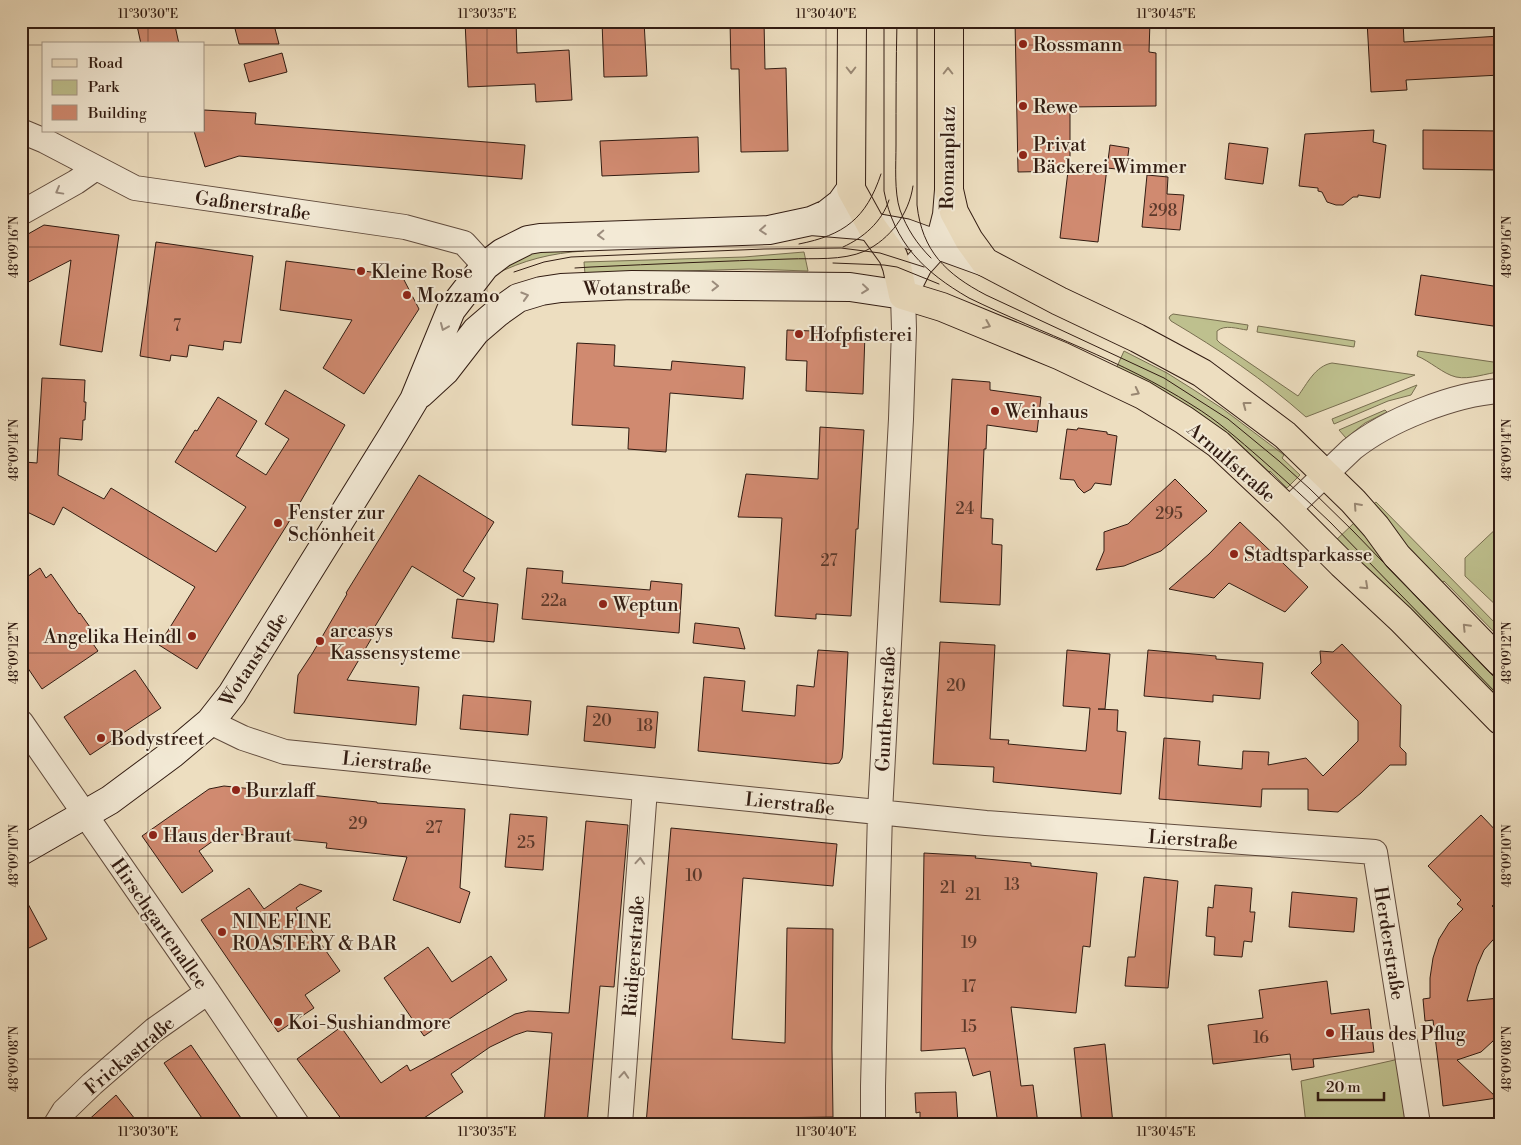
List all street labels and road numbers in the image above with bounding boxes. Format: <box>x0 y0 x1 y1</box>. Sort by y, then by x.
street label: Romanplatz <box>935 106 961 210</box>
street label: Gaßnerstraße <box>193 186 312 226</box>
street label: Wotanstraße <box>582 275 691 301</box>
street label: Arnulfstraße <box>1181 417 1281 508</box>
street label: Wotanstraße <box>214 608 293 712</box>
street label: Guntherstraße <box>871 646 901 772</box>
street label: Lierstraße <box>341 746 433 780</box>
street label: Lierstraße <box>744 787 836 821</box>
street label: Lierstraße <box>1147 825 1239 855</box>
street label: Hirschgartenallee <box>105 853 213 994</box>
street label: Herderstraße <box>1368 885 1410 1002</box>
street label: Rüdigerstraße <box>618 895 650 1018</box>
street label: Frickastraße <box>80 1011 180 1100</box>

